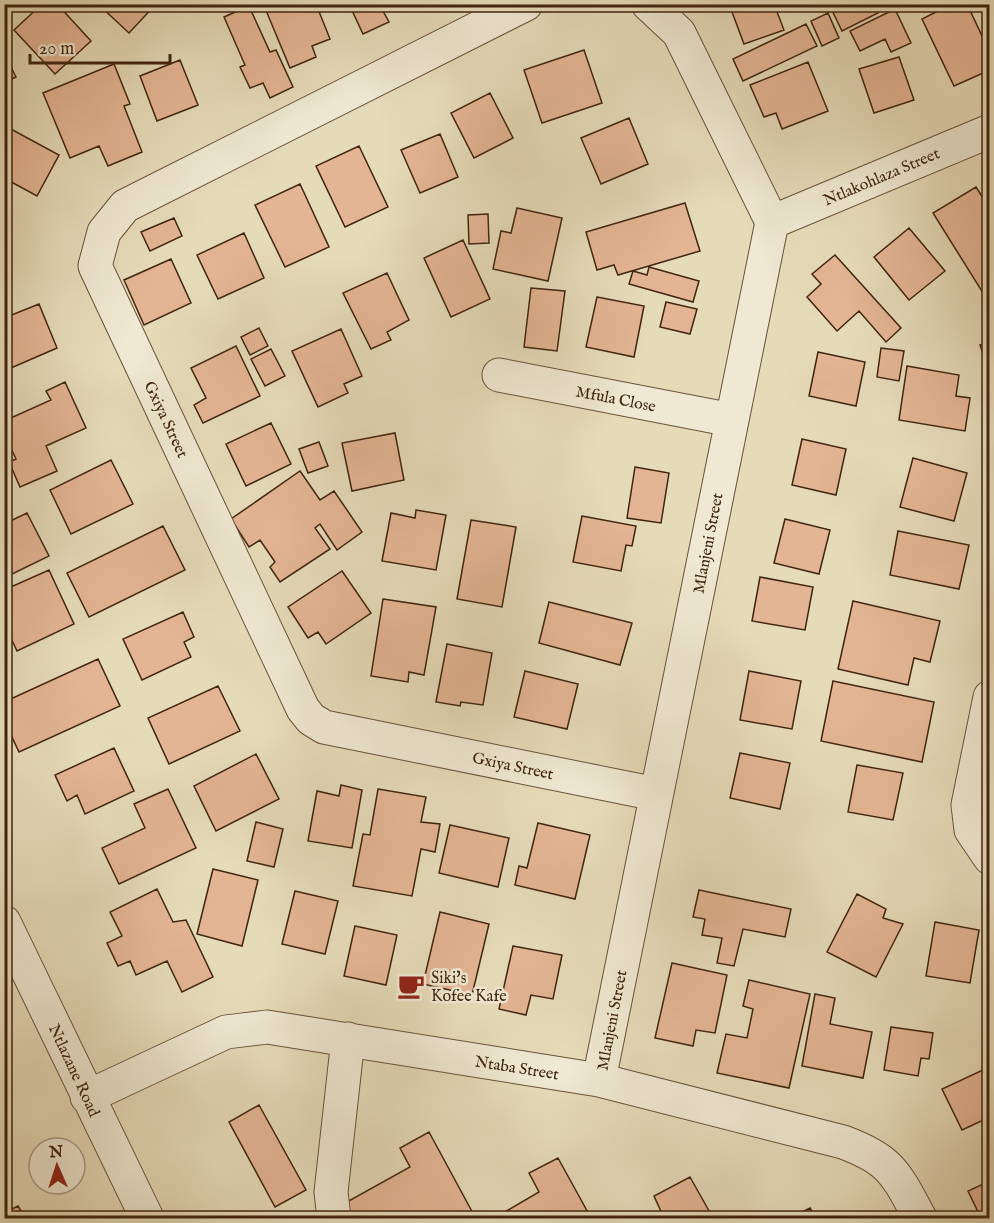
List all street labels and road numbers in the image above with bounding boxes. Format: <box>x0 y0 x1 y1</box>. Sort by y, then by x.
street label: Ntlakohlaza Street <box>821 144 943 211</box>
street label: Gxiya Street <box>139 378 192 462</box>
street label: Mfula Close <box>574 382 657 418</box>
street label: Mlanjeni Street <box>689 491 729 595</box>
street label: Gxiya Street <box>470 749 556 785</box>
street label: Mlanjeni Street <box>593 968 633 1072</box>
street label: Ntlazane Road <box>43 1021 104 1121</box>
street label: Ntaba Street <box>473 1052 561 1086</box>

